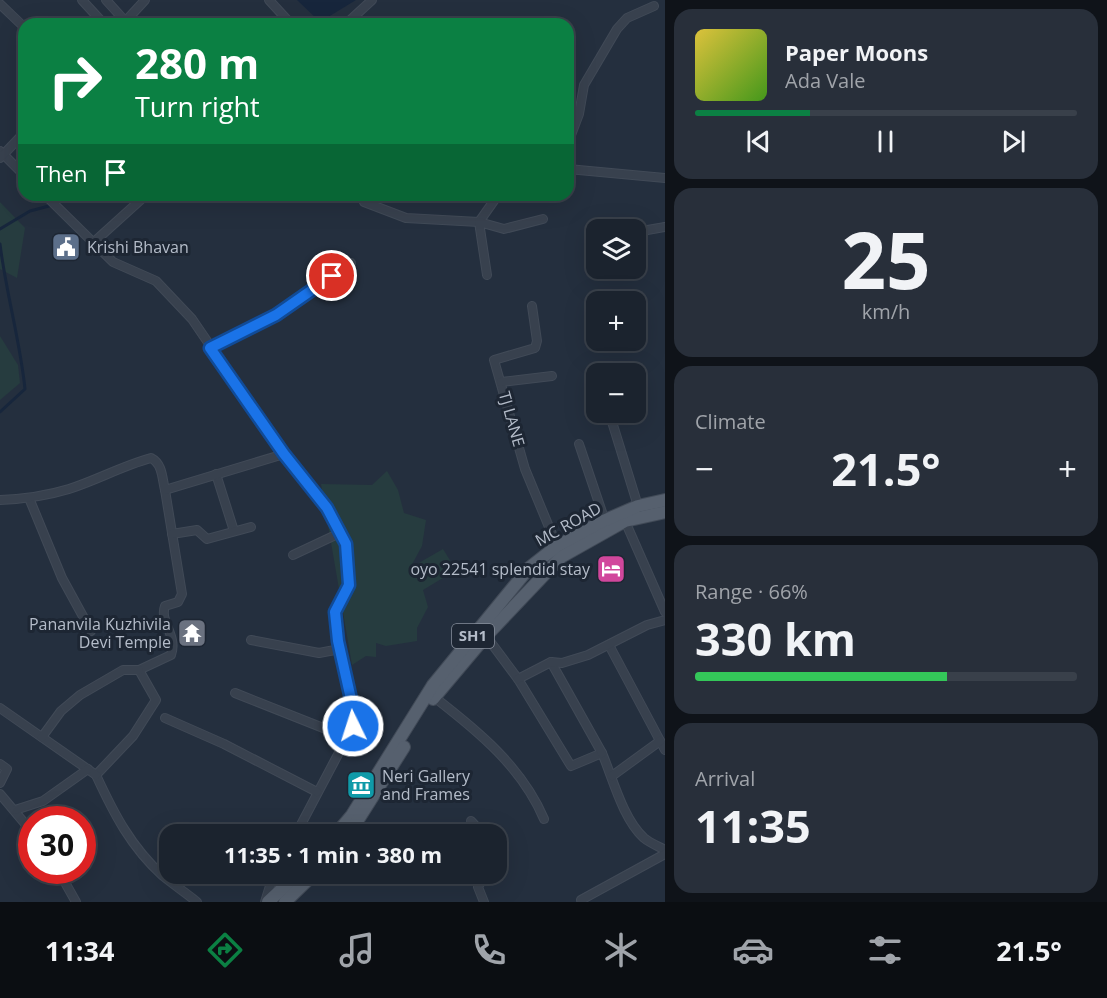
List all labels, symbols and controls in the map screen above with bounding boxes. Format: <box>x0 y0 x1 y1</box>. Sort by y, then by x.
text: 280 m <box>135 34 259 91</box>
text: Paper Moons <box>785 37 928 67</box>
icon: right <box>36 42 114 120</box>
text: Ada Vale <box>785 67 866 94</box>
text: Turn right <box>135 88 260 125</box>
icon: previous <box>742 125 775 158</box>
icon: pause <box>869 125 902 158</box>
icon: next <box>997 125 1030 158</box>
icon: arrive <box>99 156 132 189</box>
text: Then <box>36 158 87 188</box>
text: 25 <box>841 206 931 312</box>
map controls <box>586 219 646 423</box>
button: layers <box>586 219 646 279</box>
public building icon: Krishi Bhavan <box>50 231 82 263</box>
place label: Krishi Bhavan <box>87 236 189 258</box>
pin <box>306 250 357 301</box>
icon: arrive <box>315 259 348 292</box>
button: + <box>586 291 646 351</box>
text: km/h <box>862 298 910 325</box>
button: − <box>586 363 646 423</box>
street label: TJ LANE <box>494 389 530 449</box>
text: Climate <box>695 408 766 435</box>
text: 21.5° <box>831 438 941 499</box>
text: − <box>695 446 714 491</box>
text: + <box>1058 446 1077 491</box>
street label: MC ROAD <box>531 497 605 551</box>
hotel icon: oyo 22541 splendid stay <box>595 553 627 585</box>
place label: oyo 22541 splendid stay <box>410 558 591 580</box>
text: Range · 66% <box>695 578 808 605</box>
text: 330 km <box>695 608 856 669</box>
place label: Pananvila Kuzhivila Devi Temple <box>29 613 171 653</box>
temple icon: Pananvila Kuzhivila Devi Temple <box>176 617 208 649</box>
road number: SH1 <box>452 624 494 648</box>
position arrow <box>321 694 385 758</box>
place label: Neri Gallery and Frames <box>382 765 471 805</box>
text: Arrival <box>695 765 755 792</box>
museum icon: Neri Gallery and Frames <box>345 769 377 801</box>
text: 11:35 <box>695 795 811 856</box>
speed limit sign: 30 <box>18 806 96 884</box>
text: 11:35 · 1 min · 380 m <box>224 839 442 869</box>
icon: directions <box>204 929 246 971</box>
icon: music <box>336 929 378 971</box>
icon: phone <box>468 929 510 971</box>
icon: climate <box>600 929 642 971</box>
icon: car <box>732 929 774 971</box>
icon: filters <box>864 929 906 971</box>
text: 11:34 <box>45 932 114 969</box>
text: 21.5° <box>996 932 1062 969</box>

